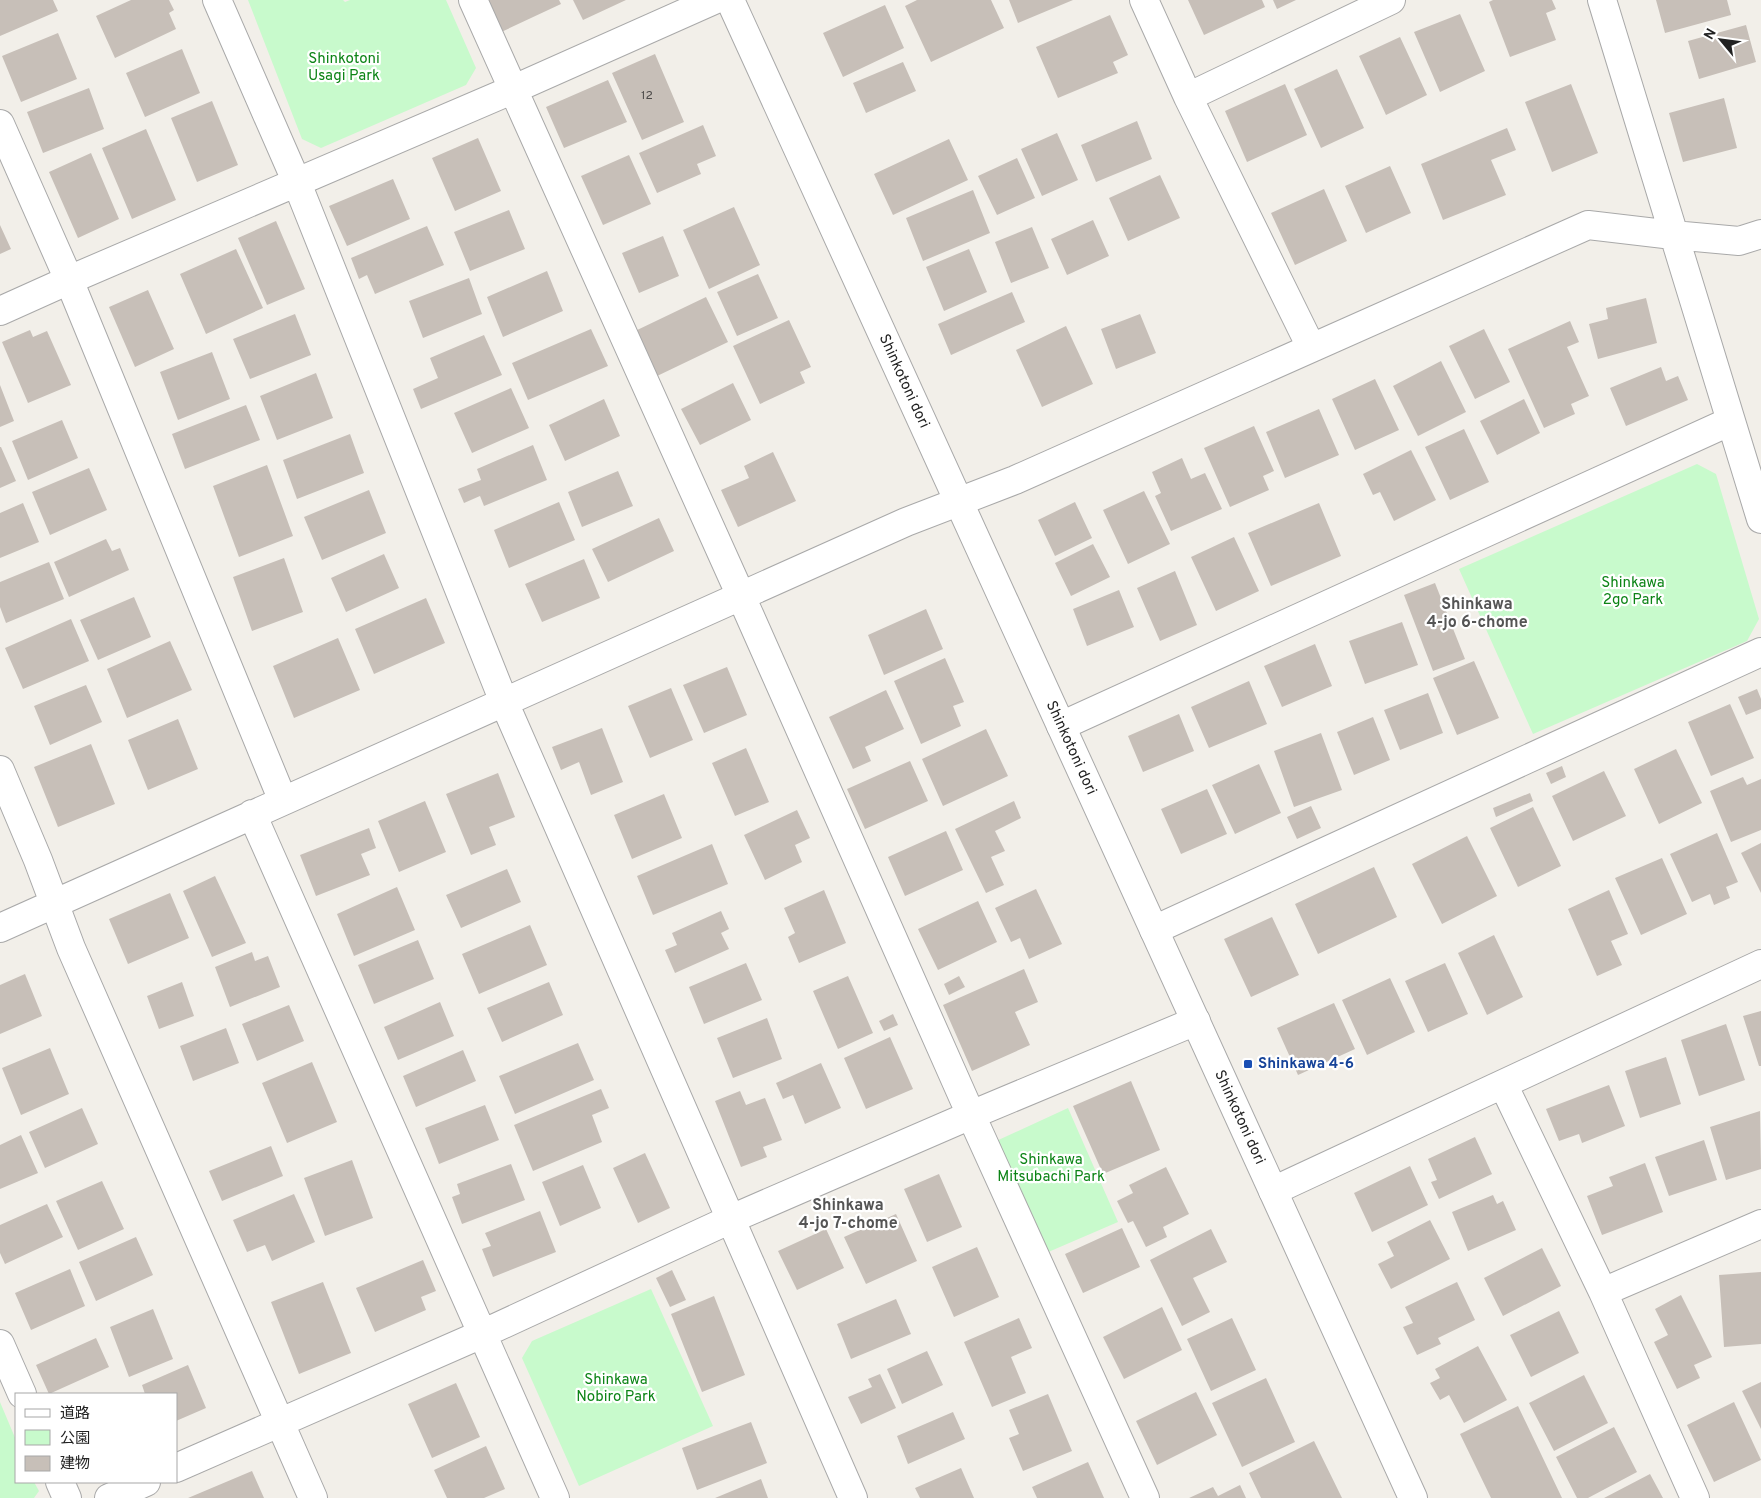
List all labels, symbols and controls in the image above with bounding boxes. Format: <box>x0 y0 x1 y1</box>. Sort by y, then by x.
north arrow <box>1696 15 1746 65</box>
text: N <box>1701 26 1721 43</box>
park label: Shinkotoni Usagi Park <box>308 50 380 86</box>
house number: 12 <box>641 88 653 104</box>
street label: Shinkotoni dori <box>874 331 934 431</box>
park label: Shinkawa 2go Park <box>1601 574 1665 610</box>
district label: Shinkawa 4-jo 6-chome <box>1426 595 1528 633</box>
street label: Shinkotoni dori <box>1041 698 1101 798</box>
place label: Shinkawa 4-6 <box>1258 1055 1354 1074</box>
marker: Shinkawa 4-6 <box>1242 1058 1254 1070</box>
street label: Shinkotoni dori <box>1210 1067 1269 1167</box>
park label: Shinkawa Mitsubachi Park <box>997 1151 1105 1187</box>
district label: Shinkawa 4-jo 7-chome <box>798 1196 898 1234</box>
park label: Shinkawa Nobiro Park <box>576 1371 656 1407</box>
legend <box>15 1393 178 1483</box>
text: 道路 <box>60 1405 90 1424</box>
text: 公園 <box>60 1430 90 1449</box>
text: 建物 <box>60 1455 90 1474</box>

